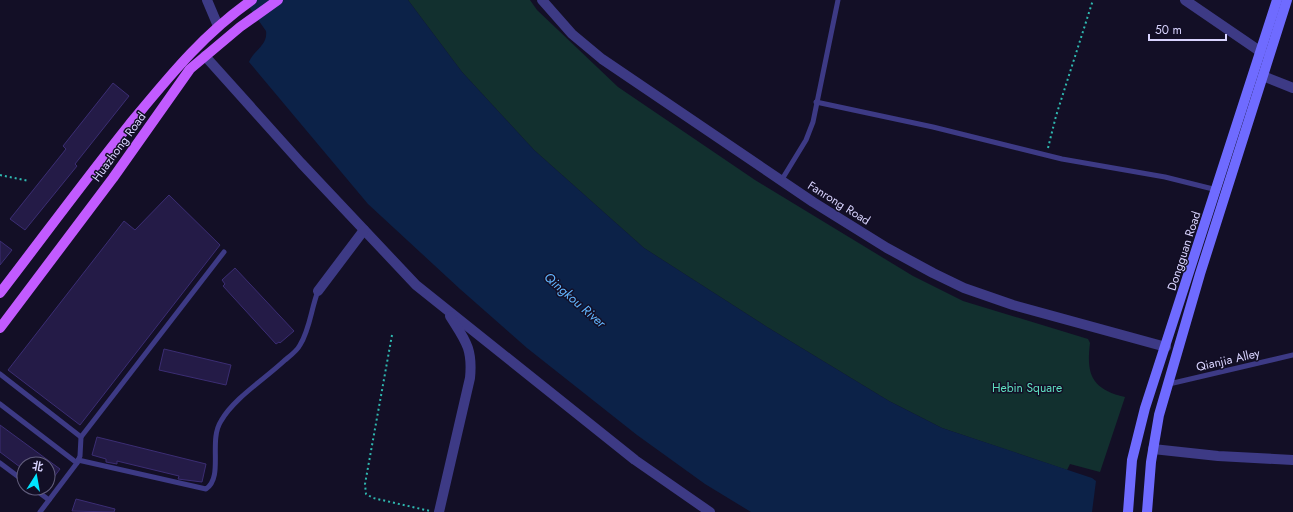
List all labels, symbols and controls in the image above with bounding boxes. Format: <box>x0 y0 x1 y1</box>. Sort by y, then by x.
scale bar <box>1149 16 1226 42</box>
text: 50 m <box>1155 21 1182 39</box>
street label: Huazhong Road <box>88 109 150 185</box>
street label: Fanrong Road <box>804 177 874 229</box>
street label: Dongguan Road <box>1163 209 1205 293</box>
water label: Qingkou River <box>540 268 611 333</box>
street label: Qianjia Alley <box>1194 344 1262 376</box>
park label: Hebin Square <box>992 379 1062 397</box>
north arrow <box>16 456 56 496</box>
text: 北 <box>31 457 45 475</box>

